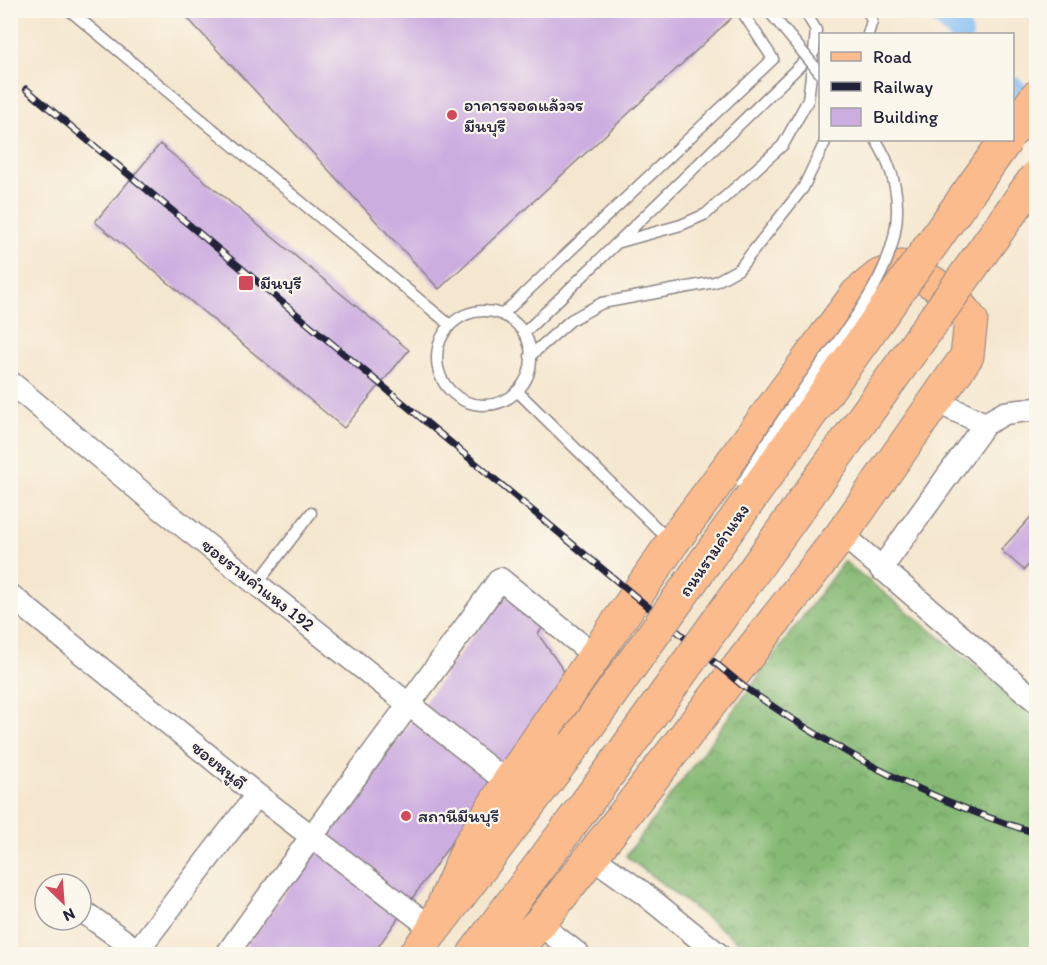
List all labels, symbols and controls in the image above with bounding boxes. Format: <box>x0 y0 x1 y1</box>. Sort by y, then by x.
legend <box>819 33 1014 141</box>
text: Road <box>873 46 912 68</box>
text: Railway <box>873 76 934 98</box>
place label: อาคารจอดแล้วจร มีนบุรี <box>464 94 583 137</box>
text: Building <box>873 106 939 128</box>
marker: อาคารจอดแล้วจร มีนบุรี <box>445 108 459 122</box>
place label: มีนบุรี <box>260 272 302 294</box>
marker: มีนบุรี <box>237 274 255 292</box>
street label: ถนนรามคำแหง <box>674 499 754 601</box>
street label: ซอยรามคำแหง 192 <box>197 534 319 636</box>
street label: ซอยหนูดี <box>187 736 251 794</box>
place label: สถานีมีนบุรี <box>418 805 499 827</box>
marker: สถานีมีนบุรี <box>399 809 413 823</box>
north arrow <box>33 872 93 932</box>
text: N <box>60 904 78 926</box>

